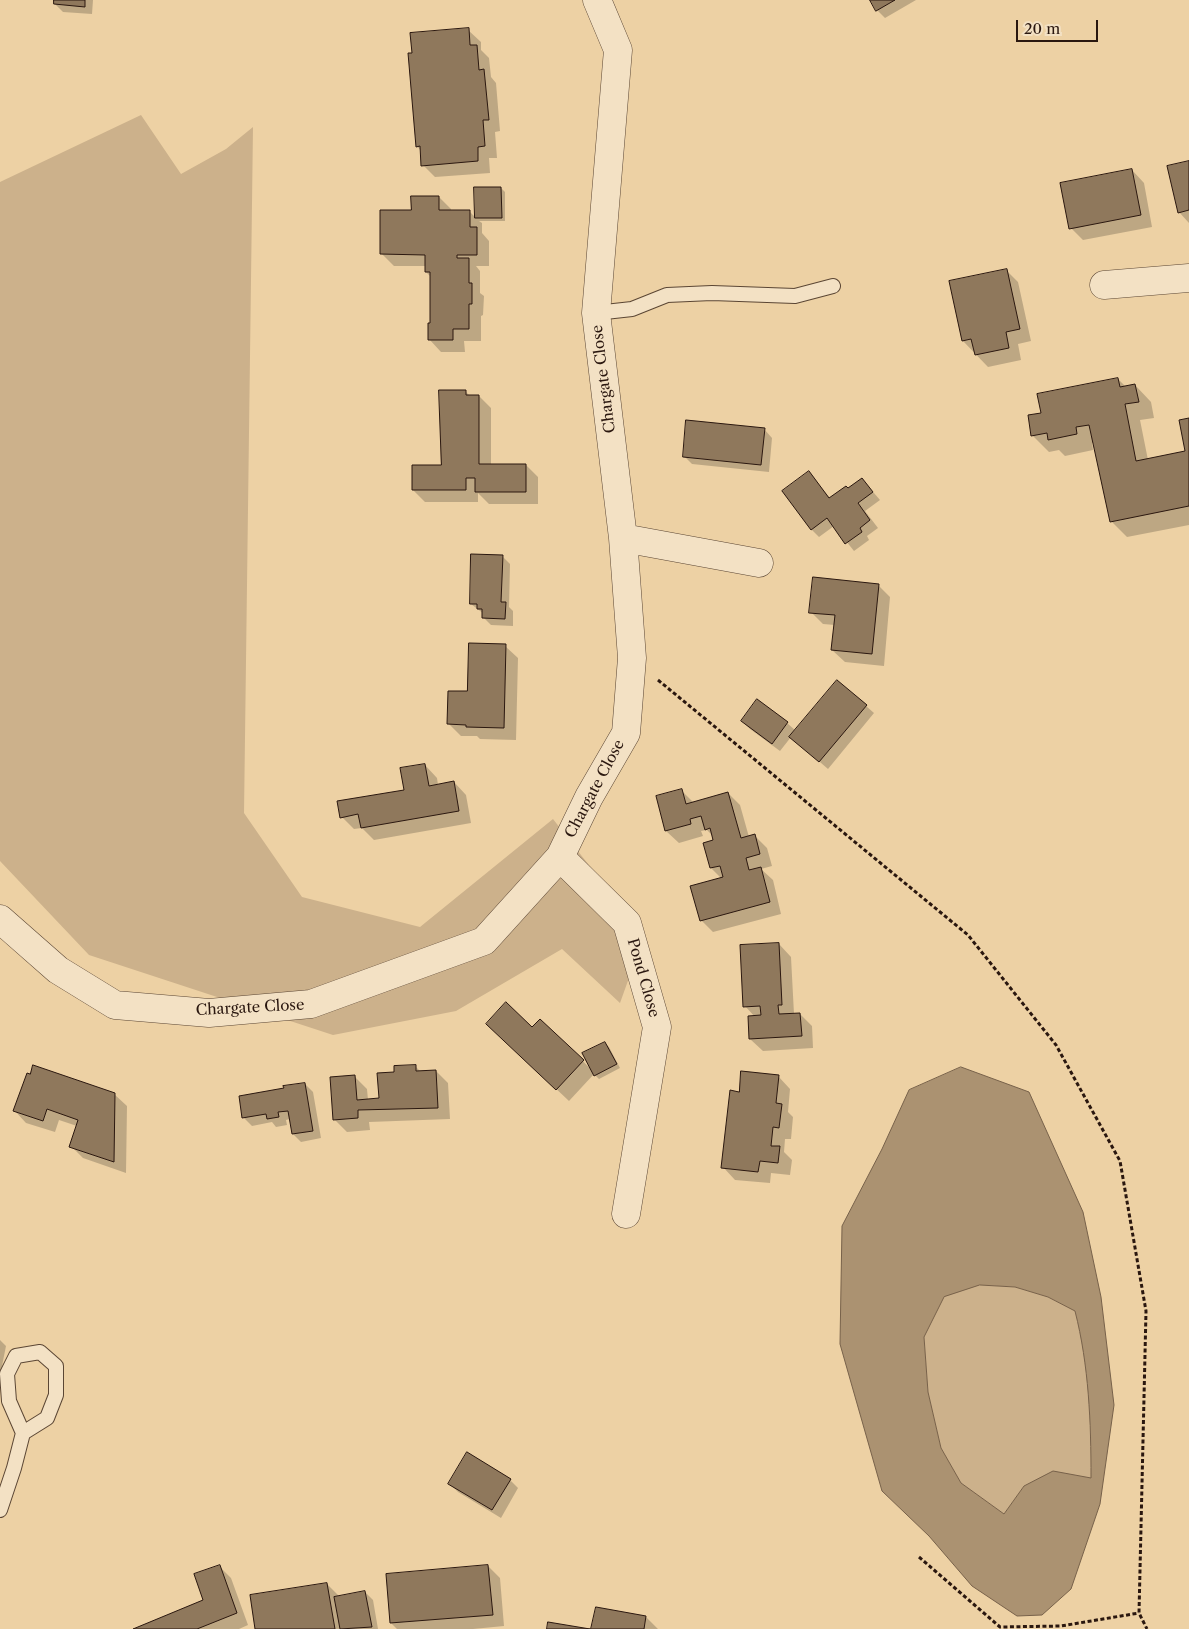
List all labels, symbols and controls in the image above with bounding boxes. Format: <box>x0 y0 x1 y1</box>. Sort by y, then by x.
scale bar <box>1019 10 1102 42</box>
text: 20 m <box>1024 19 1060 38</box>
street label: Chargate Close <box>588 324 620 434</box>
street label: Chargate Close <box>562 737 628 841</box>
street label: Pond Close <box>623 936 663 1020</box>
street label: Chargate Close <box>195 996 305 1020</box>

